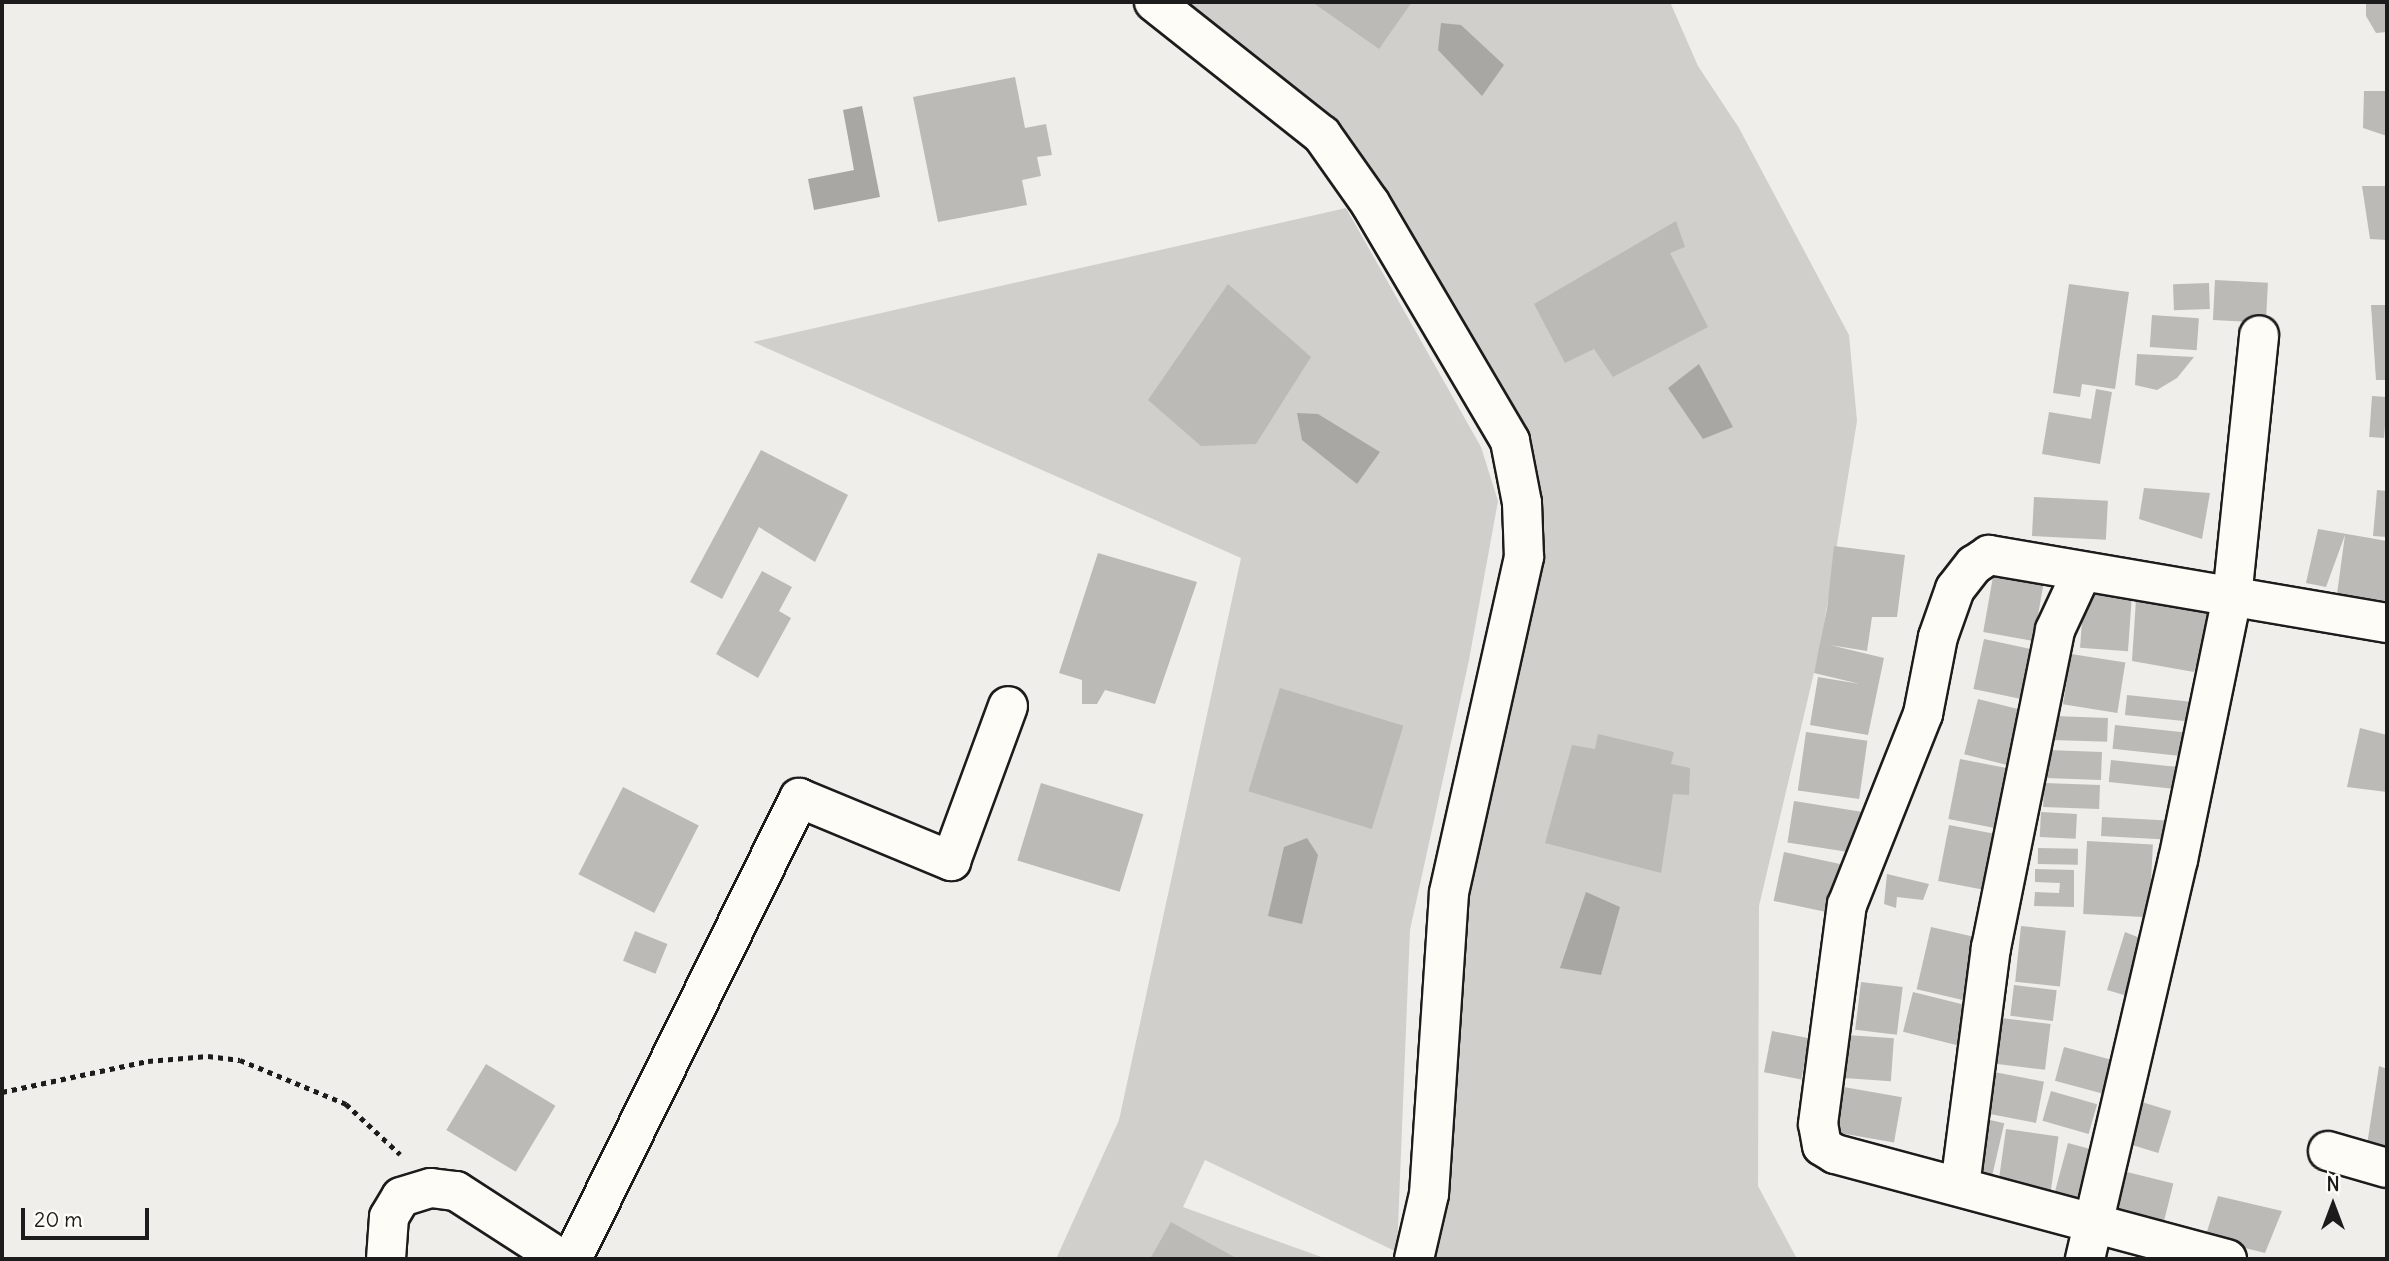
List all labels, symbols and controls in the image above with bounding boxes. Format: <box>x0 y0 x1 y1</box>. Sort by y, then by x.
north arrow <box>2298 1170 2368 1240</box>
text: N <box>2326 1172 2340 1196</box>
scale bar <box>24 1194 152 1238</box>
text: 20 m <box>34 1206 83 1233</box>

